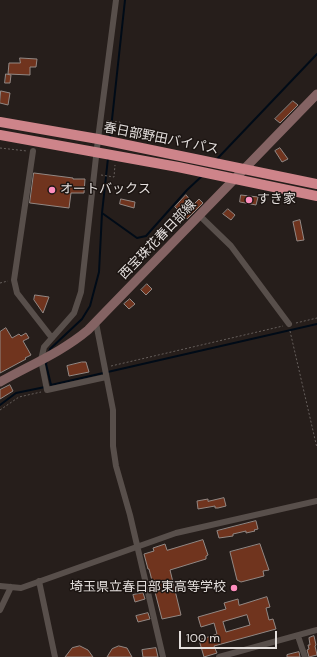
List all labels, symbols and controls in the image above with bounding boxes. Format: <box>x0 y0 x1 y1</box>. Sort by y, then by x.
street label: 春日部野田バイパス <box>102 120 220 158</box>
place label: オートバックス <box>60 182 151 198</box>
marker: オートバックス <box>47 185 57 195</box>
place label: すき家 <box>257 192 296 208</box>
marker: すき家 <box>244 195 254 205</box>
street label: 西宝珠花春日部線 <box>116 197 200 283</box>
place label: 埼玉県立春日部東高等学校 <box>70 580 226 596</box>
marker: 埼玉県立春日部東高等学校 <box>229 583 239 593</box>
scale bar <box>181 623 279 649</box>
text: 100 m <box>186 630 220 646</box>

